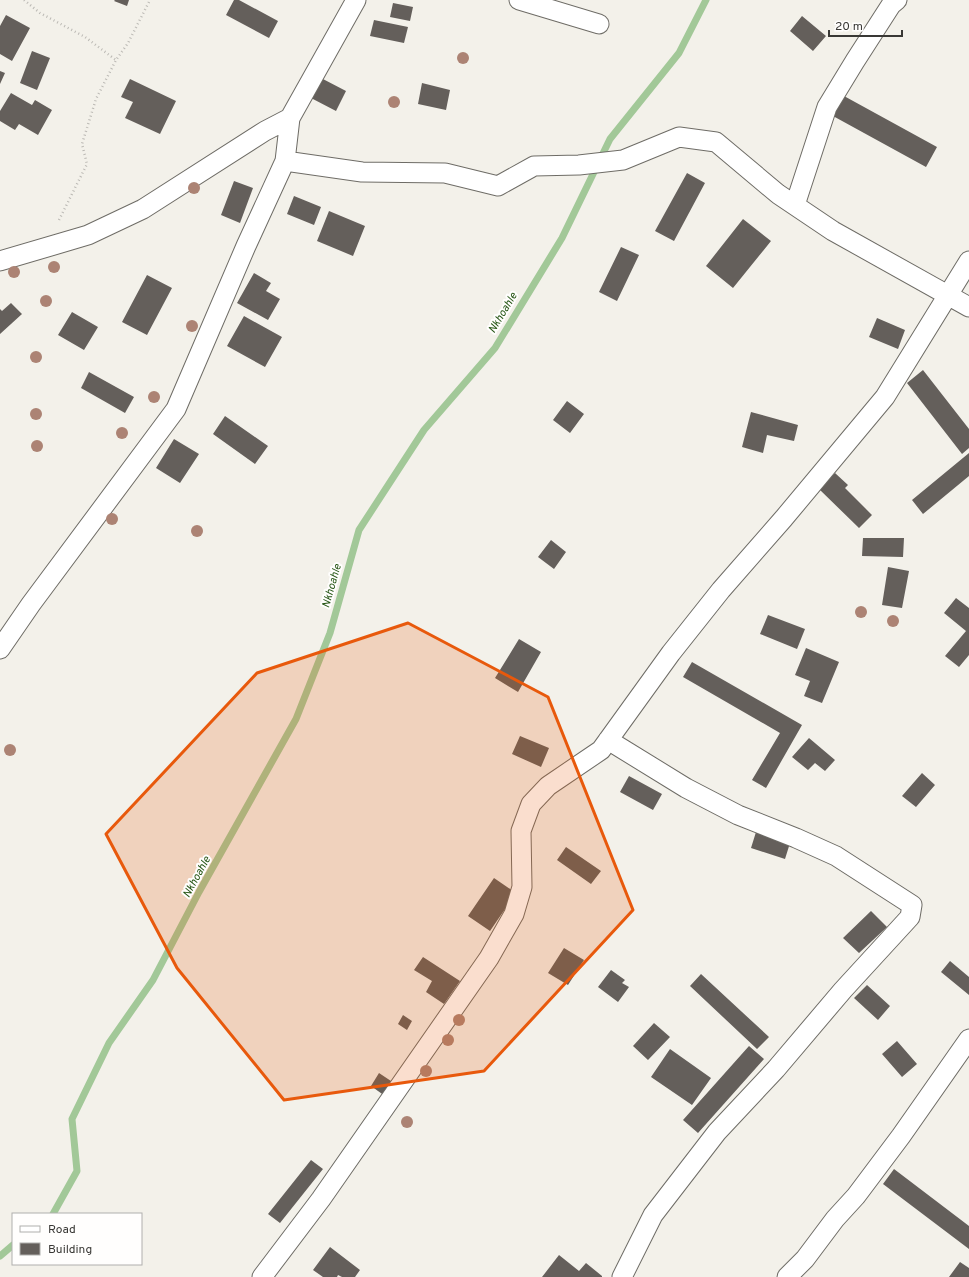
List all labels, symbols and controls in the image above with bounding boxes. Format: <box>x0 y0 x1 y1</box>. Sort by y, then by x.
scale bar <box>829 12 902 38</box>
text: 20 m <box>835 19 863 35</box>
water label: Nkhoahle <box>485 290 521 336</box>
water label: Nkhoahle <box>319 562 345 610</box>
water label: Nkhoahle <box>180 854 214 900</box>
legend <box>12 1213 142 1265</box>
text: Road <box>48 1222 76 1238</box>
text: Building <box>48 1242 92 1258</box>

